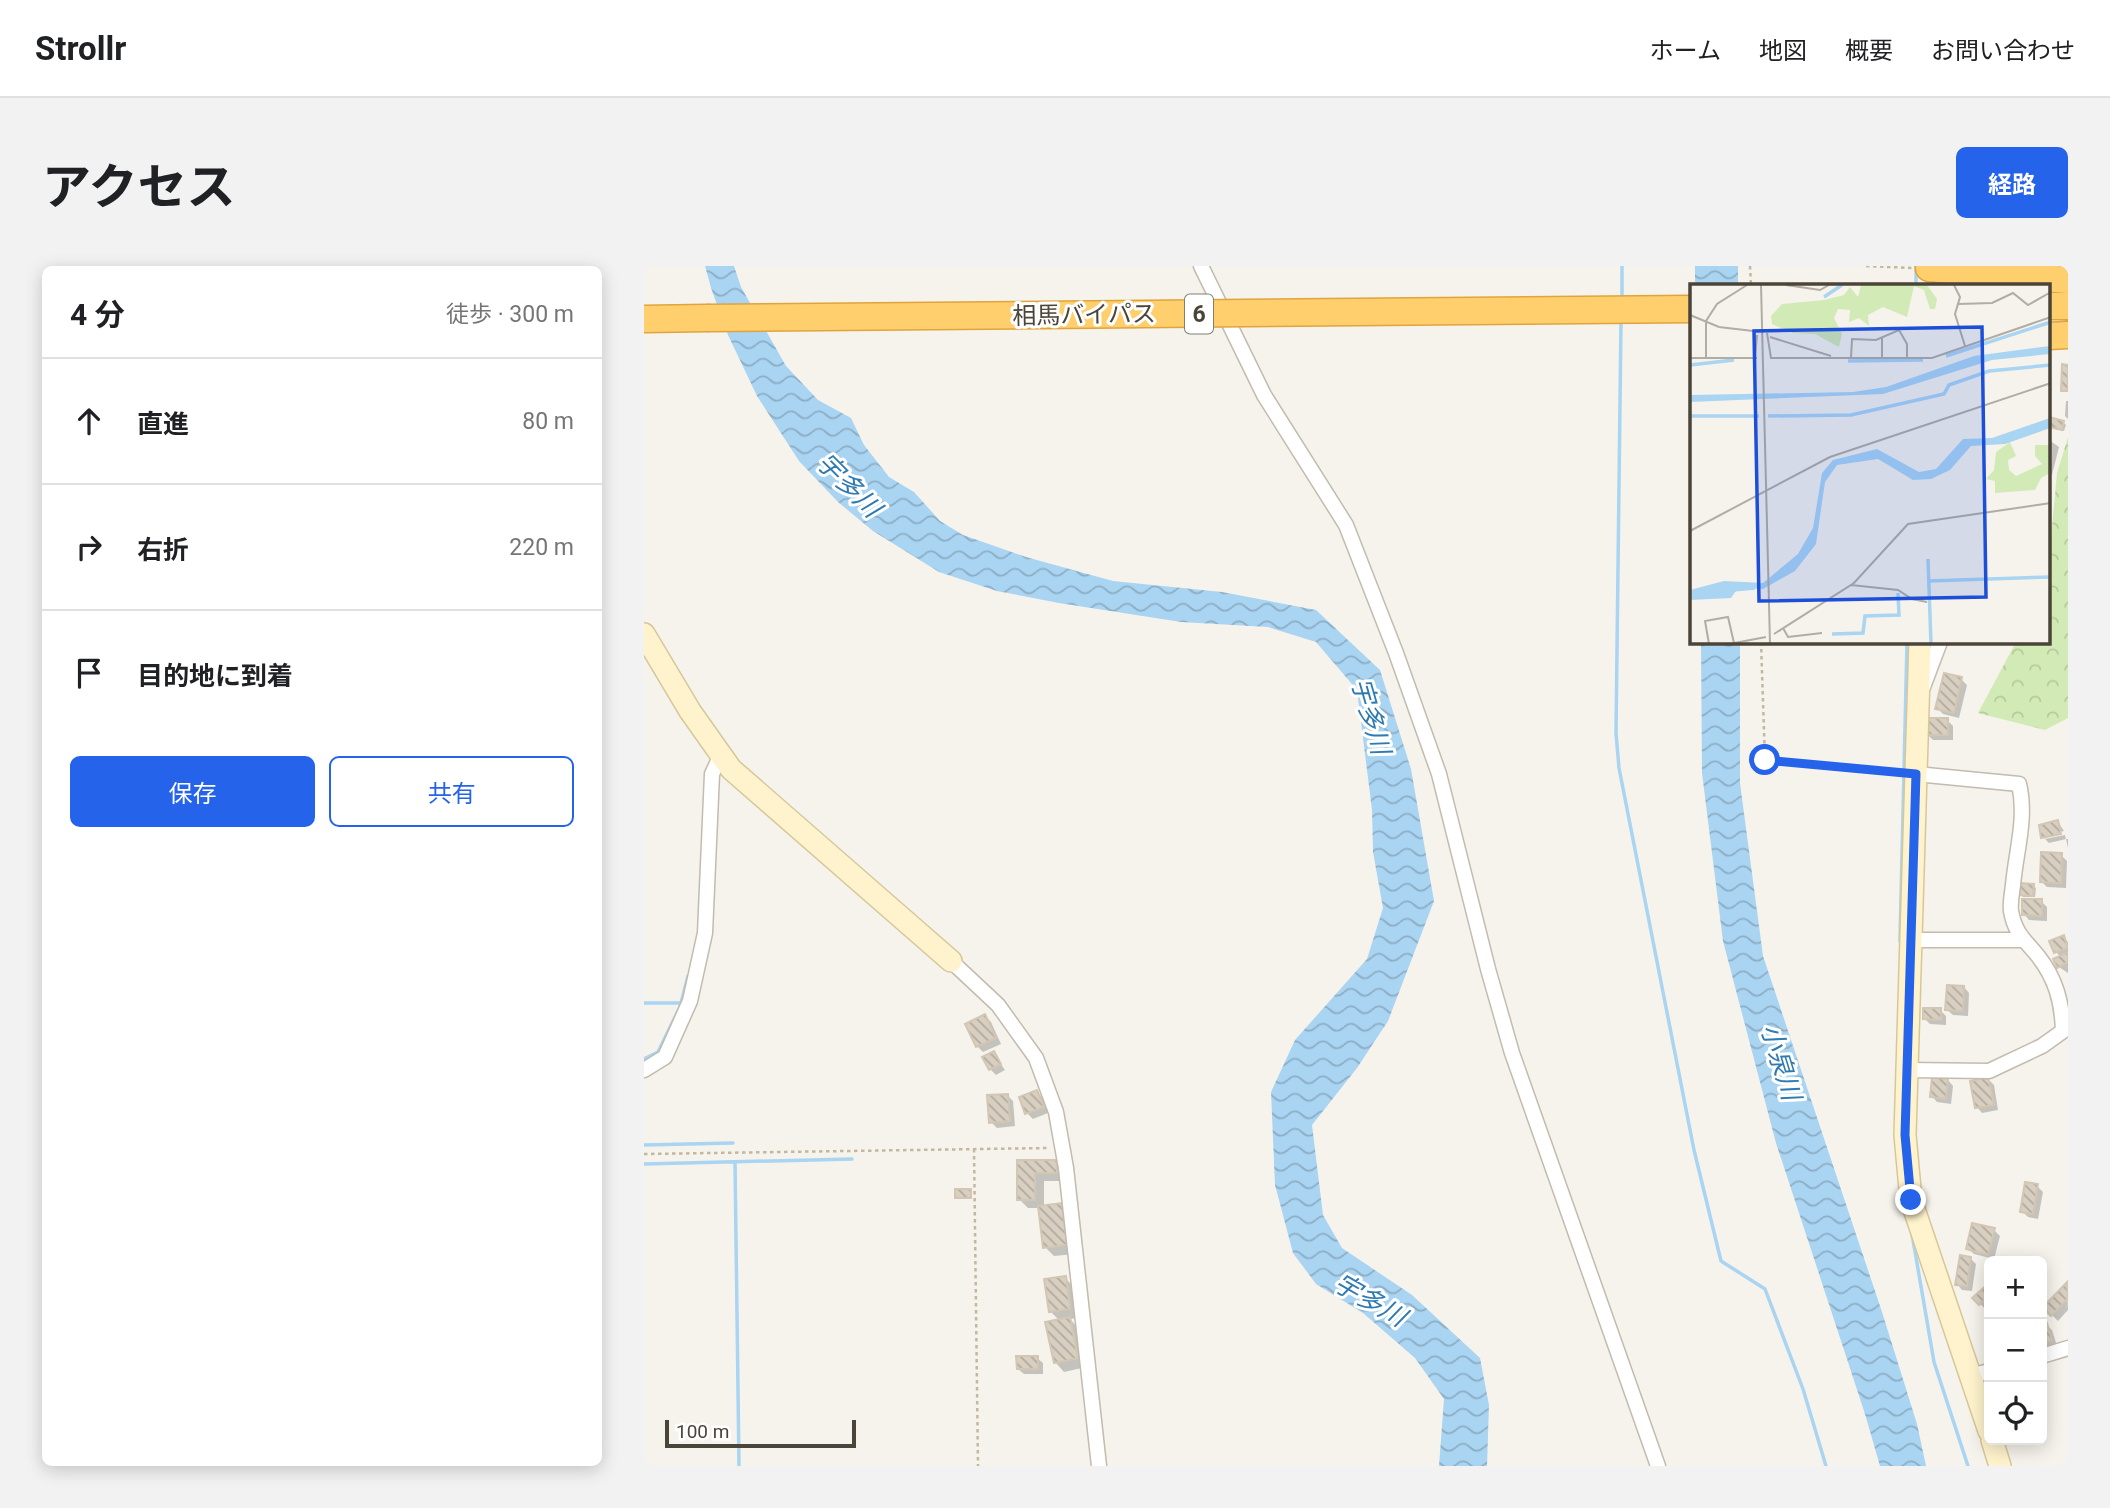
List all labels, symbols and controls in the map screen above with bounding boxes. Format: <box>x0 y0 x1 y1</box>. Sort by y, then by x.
text: Strollr <box>35 29 126 68</box>
text: ホーム <box>1650 37 1721 65</box>
text: 地図 <box>1759 37 1807 65</box>
text: 概要 <box>1845 37 1893 65</box>
text: お問い合わせ <box>1931 37 2075 65</box>
button: 経路 <box>1956 147 2068 218</box>
text: アクセス <box>42 159 236 216</box>
inset map <box>1690 284 2050 644</box>
road number: 6 <box>1185 294 1213 334</box>
text: 4 分 <box>70 297 125 332</box>
street label: 相馬バイパス <box>1012 300 1156 330</box>
text: 徒歩 · 300 m <box>446 301 574 328</box>
icon: ahead <box>70 402 108 440</box>
text: 80 m <box>522 408 574 435</box>
text: 直進 <box>137 409 189 439</box>
water label: 宇多川 <box>811 447 889 525</box>
icon: right <box>70 528 108 566</box>
text: 220 m <box>509 534 574 561</box>
text: 右折 <box>137 535 189 565</box>
icon: arrive <box>70 654 108 692</box>
text: 目的地に到着 <box>137 661 293 691</box>
water label: 宇多川 <box>1346 674 1397 761</box>
route start <box>1749 744 1780 775</box>
button: 保存 <box>70 756 315 827</box>
button: 共有 <box>329 756 574 827</box>
water label: 小泉川 <box>1755 1020 1808 1107</box>
route end <box>1895 1184 1926 1215</box>
map controls <box>1984 1256 2047 1445</box>
button: + <box>1984 1256 2047 1319</box>
water label: 宇多川 <box>1329 1268 1414 1334</box>
button: − <box>1984 1319 2047 1382</box>
button: locate <box>1984 1382 2047 1445</box>
scale bar <box>665 1417 856 1449</box>
text: 100 m <box>676 1420 729 1443</box>

